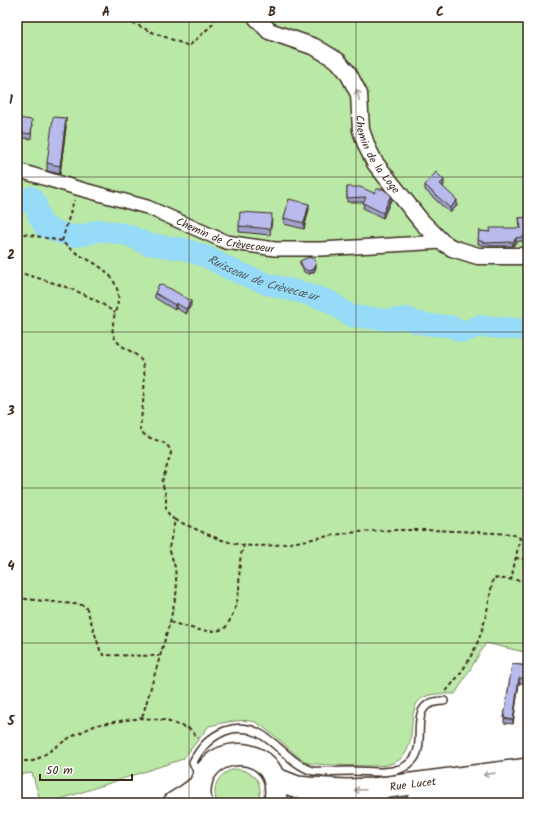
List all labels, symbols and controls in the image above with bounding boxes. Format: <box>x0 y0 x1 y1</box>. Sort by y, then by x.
text: A <box>102 2 110 23</box>
text: B <box>268 2 276 23</box>
text: C <box>436 2 444 23</box>
one-way arrow <box>353 89 361 102</box>
text: 1 <box>9 90 13 111</box>
street label: Chemin de la Loge <box>350 115 404 198</box>
street label: Chemin de Crèvecoeur <box>173 213 277 259</box>
text: 2 <box>7 245 15 266</box>
water label: Ruisseau de Crèvecœur <box>204 250 324 308</box>
text: 3 <box>6 401 15 422</box>
text: 4 <box>7 556 15 577</box>
text: 5 <box>7 711 16 732</box>
scale bar <box>40 756 132 782</box>
text: 50 m <box>46 761 73 780</box>
one-way arrow <box>483 770 496 778</box>
street label: Rue Lucet <box>389 773 438 797</box>
one-way arrow <box>354 786 367 793</box>

